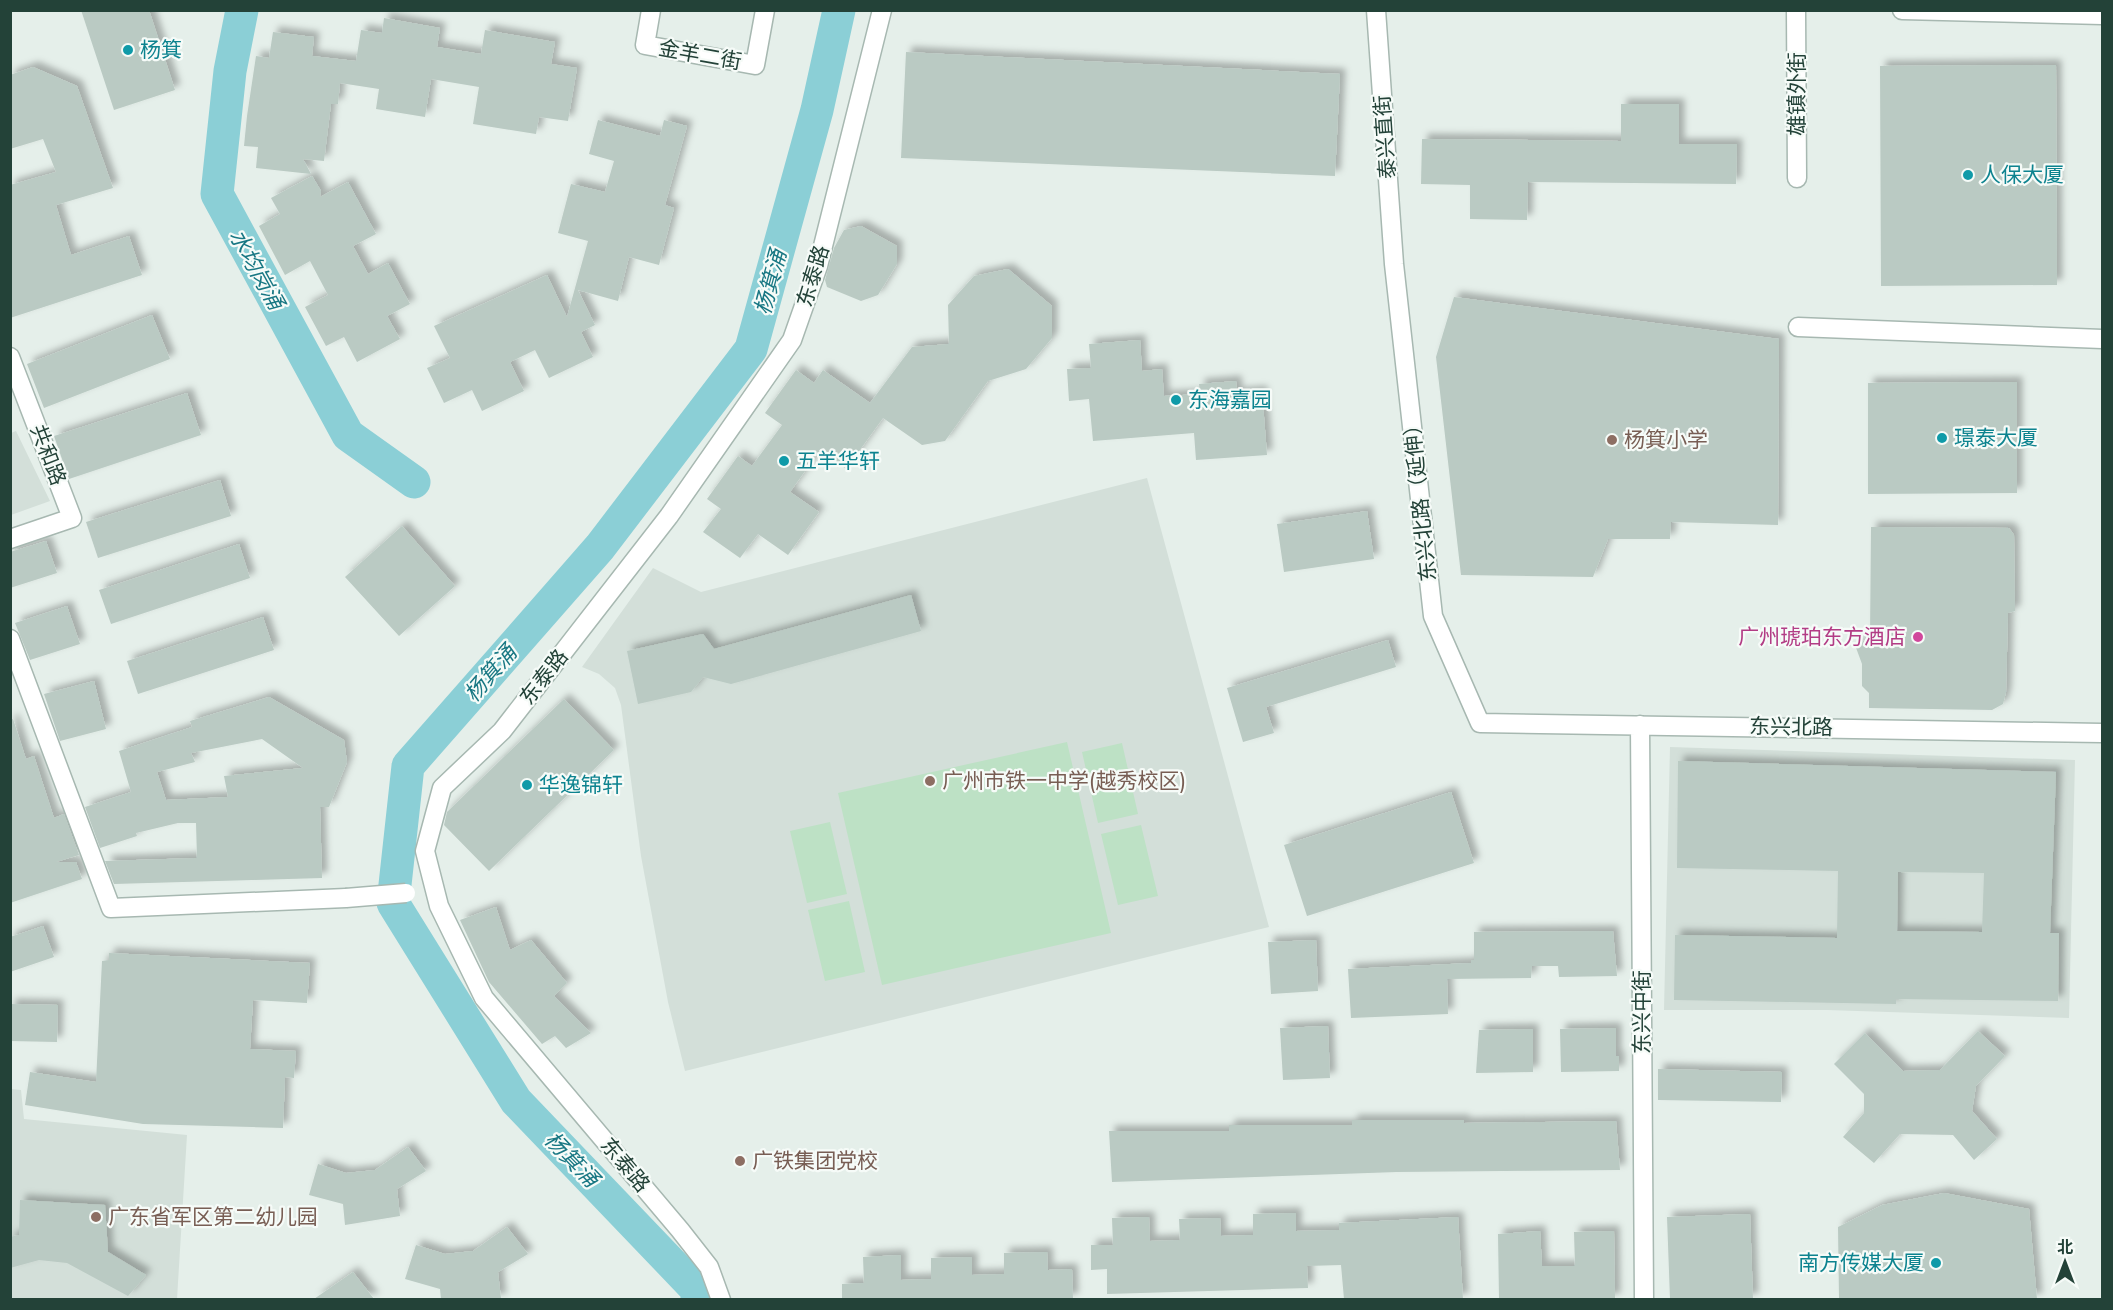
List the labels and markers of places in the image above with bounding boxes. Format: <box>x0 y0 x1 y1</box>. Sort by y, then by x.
place label: 杨箕 <box>140 35 182 65</box>
marker: 杨箕 <box>121 43 135 57</box>
place label: 人保大厦 <box>1980 160 2064 190</box>
marker: 人保大厦 <box>1961 168 1975 182</box>
place label: 东海嘉园 <box>1188 385 1272 415</box>
marker: 东海嘉园 <box>1169 393 1183 407</box>
place label: 璟泰大厦 <box>1954 423 2038 453</box>
place label: 杨箕小学 <box>1624 425 1708 455</box>
marker: 璟泰大厦 <box>1935 431 1949 445</box>
marker: 杨箕小学 <box>1605 433 1619 447</box>
place label: 五羊华轩 <box>796 446 880 476</box>
marker: 五羊华轩 <box>777 454 791 468</box>
place label: 广州琥珀东方酒店 <box>1738 622 1906 652</box>
marker: 广州琥珀东方酒店 <box>1911 630 1925 644</box>
place label: 广州市铁一中学(越秀校区) <box>942 766 1186 796</box>
place label: 华逸锦轩 <box>539 770 623 800</box>
marker: 广州市铁一中学(越秀校区) <box>923 774 937 788</box>
marker: 华逸锦轩 <box>520 778 534 792</box>
place label: 广铁集团党校 <box>752 1146 878 1176</box>
marker: 广铁集团党校 <box>733 1154 747 1168</box>
place label: 广东省军区第二幼儿园 <box>108 1202 318 1232</box>
marker: 广东省军区第二幼儿园 <box>89 1210 103 1224</box>
place label: 南方传媒大厦 <box>1798 1248 1924 1278</box>
marker: 南方传媒大厦 <box>1929 1256 1943 1270</box>

